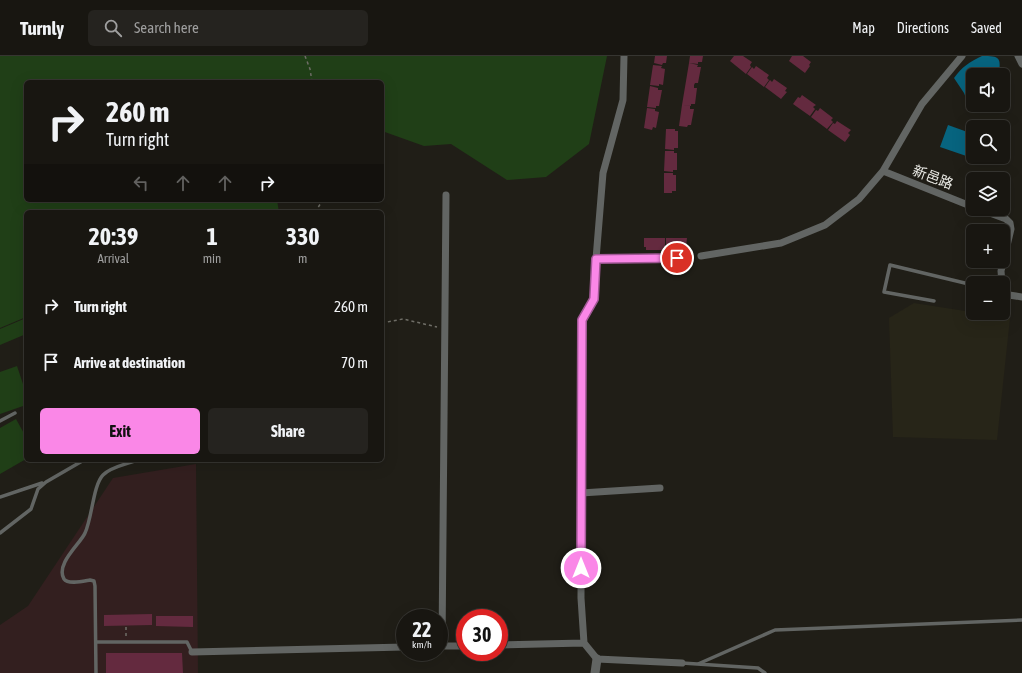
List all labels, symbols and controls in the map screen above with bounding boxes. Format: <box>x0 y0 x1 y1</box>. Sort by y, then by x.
search box <box>88 10 368 46</box>
text: Turnly <box>20 17 64 39</box>
icon: search <box>102 17 124 39</box>
text: Search here <box>134 19 199 36</box>
text: Map <box>852 20 875 36</box>
text: Directions <box>897 20 949 36</box>
text: Saved <box>971 20 1002 36</box>
map controls <box>966 68 1010 320</box>
button: sound <box>966 68 1010 112</box>
icon: right <box>40 96 92 148</box>
text: 260 m <box>106 96 169 128</box>
button: search <box>966 120 1010 164</box>
text: Turn right <box>106 129 169 150</box>
street label: 新邑路 <box>911 162 955 192</box>
icon: left <box>130 172 152 194</box>
icon: ahead <box>172 172 194 194</box>
icon: ahead <box>214 172 236 194</box>
icon: right <box>256 172 278 194</box>
button: layers <box>966 172 1010 216</box>
text: 20:39 <box>88 223 138 250</box>
text: 1 <box>206 223 218 250</box>
text: 330 <box>286 223 320 250</box>
button: + <box>966 224 1010 268</box>
pin <box>660 241 694 275</box>
icon: arrive <box>666 247 688 269</box>
text: Arrival <box>97 251 129 266</box>
text: min <box>203 251 221 266</box>
text: m <box>298 251 307 266</box>
button: − <box>966 276 1010 320</box>
icon: right <box>40 295 62 317</box>
text: Turn right <box>74 298 127 315</box>
text: 260 m <box>334 298 368 315</box>
icon: arrive <box>40 351 62 373</box>
text: Arrive at destination <box>74 354 185 371</box>
text: 70 m <box>341 354 368 371</box>
button: Exit <box>40 408 200 454</box>
button: Share <box>208 408 368 454</box>
position arrow <box>560 547 602 589</box>
speed limit sign: 30 <box>456 609 508 661</box>
text: 22 <box>413 618 431 641</box>
text: km/h <box>412 639 432 650</box>

